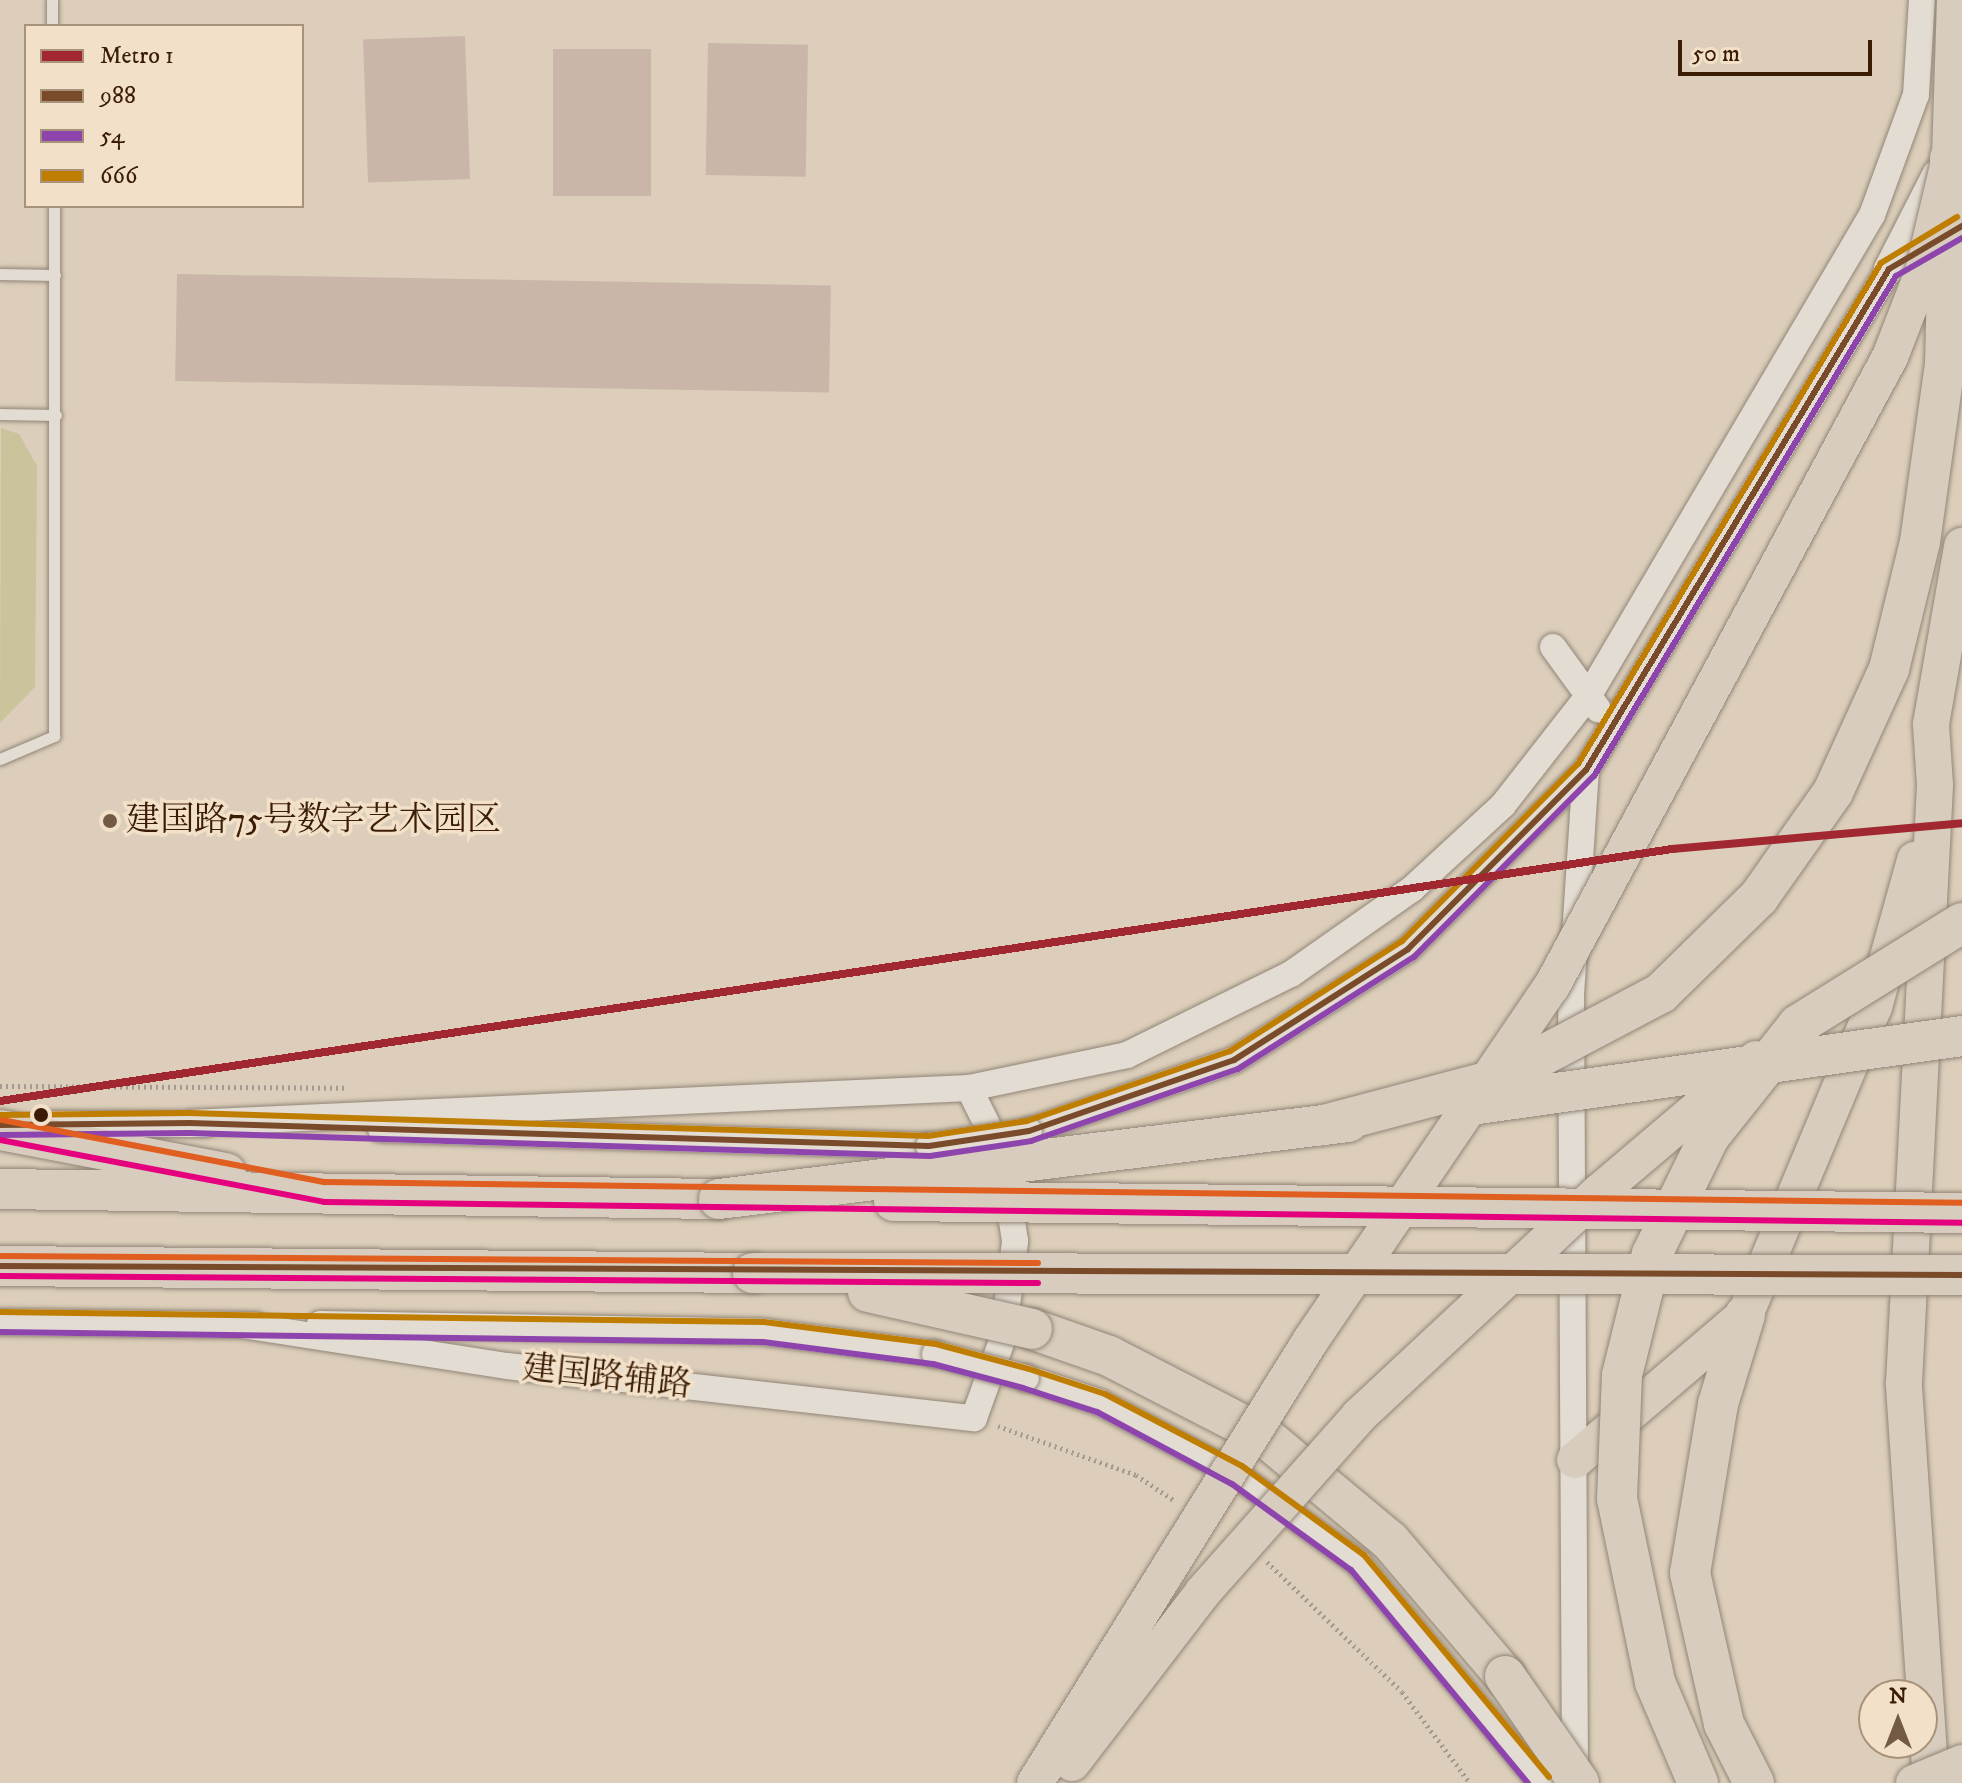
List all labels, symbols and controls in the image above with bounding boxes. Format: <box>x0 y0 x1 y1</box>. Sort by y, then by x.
legend <box>24 24 304 208</box>
scale bar <box>1682 24 1876 74</box>
text: 50 m <box>1692 39 1740 69</box>
text: Metro 1 <box>100 41 174 71</box>
text: 988 <box>100 81 136 111</box>
text: 54 <box>100 121 124 151</box>
text: 666 <box>100 161 137 191</box>
place label: 建国路75号数字艺术园区 <box>126 801 501 841</box>
marker: 建国路75号数字艺术园区 <box>101 812 119 830</box>
unlabelled marker <box>33 1107 49 1123</box>
street label: 建国路辅路 <box>520 1348 694 1406</box>
north arrow <box>1858 1679 1938 1759</box>
text: N <box>1889 1683 1907 1710</box>

